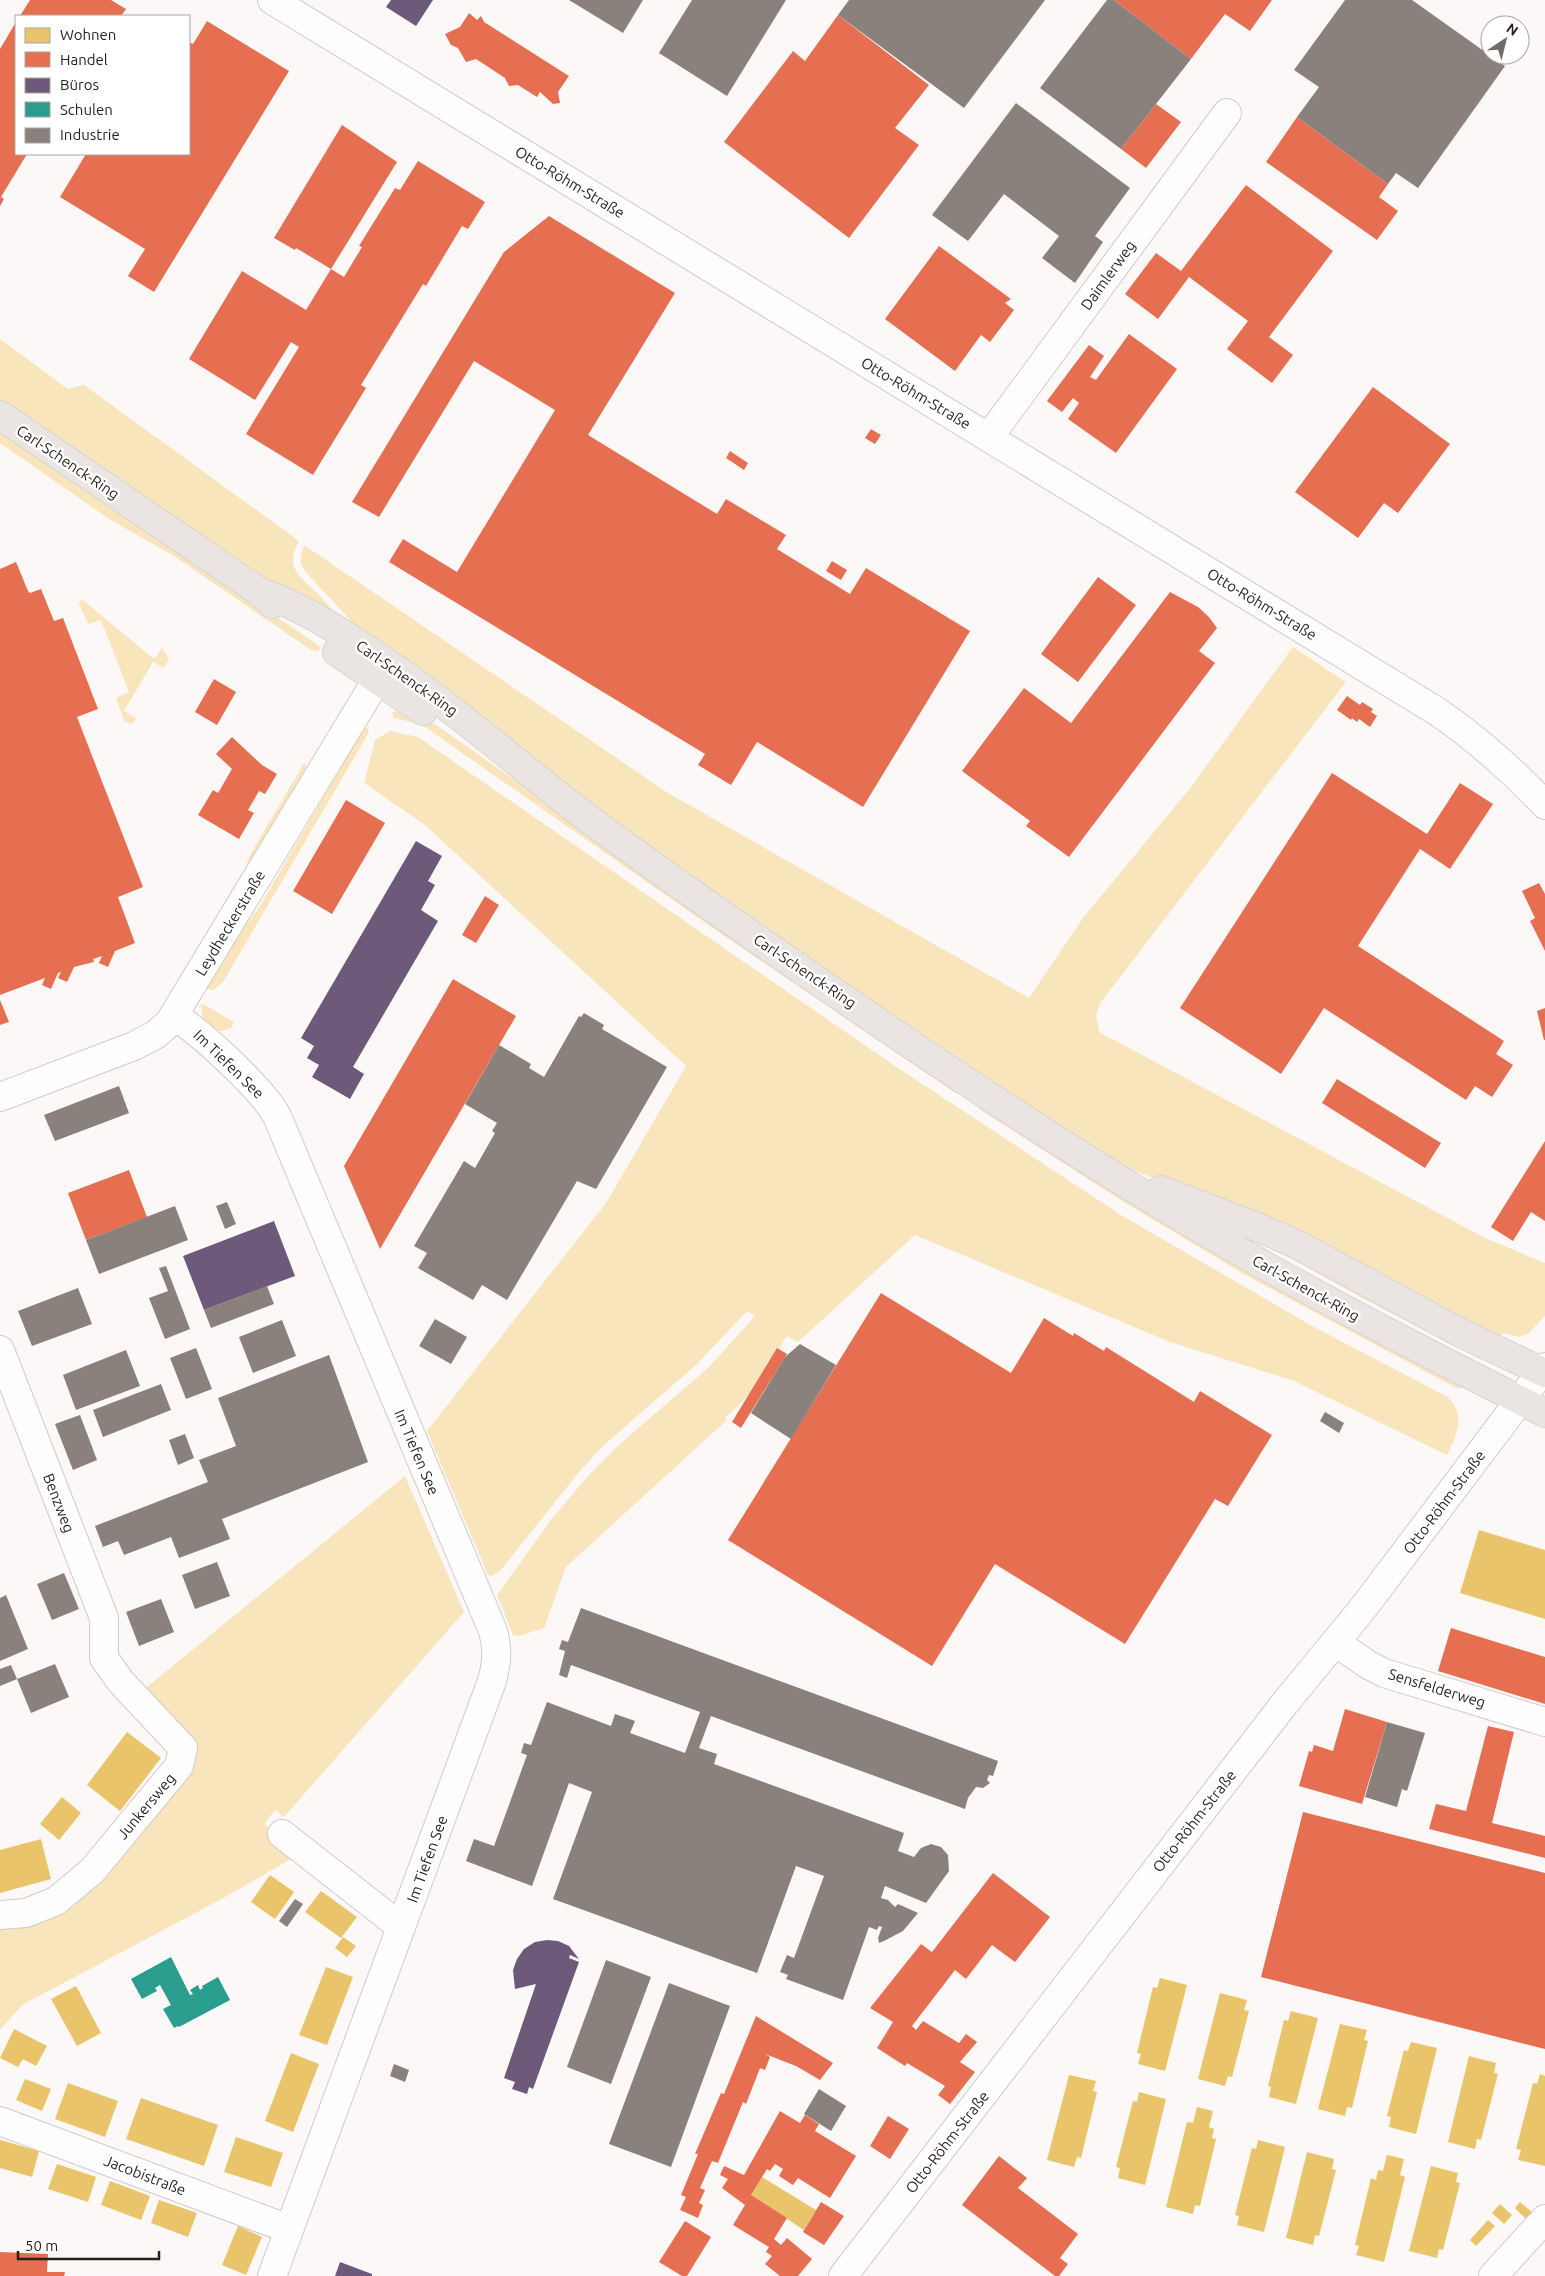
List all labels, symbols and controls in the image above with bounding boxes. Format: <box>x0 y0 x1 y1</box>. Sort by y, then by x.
legend <box>15 15 190 155</box>
north arrow <box>1480 15 1530 65</box>
text: N <box>1504 20 1521 39</box>
text: Wohnen <box>60 26 116 43</box>
text: Handel <box>60 51 108 68</box>
text: Büros <box>60 76 99 93</box>
text: Schulen <box>60 101 113 118</box>
text: Industrie <box>60 126 120 143</box>
street label: Otto-Röhm-Straße <box>512 143 628 221</box>
street label: Daimlerweg <box>1077 237 1139 313</box>
street label: Otto-Röhm-Straße <box>858 354 974 432</box>
street label: Carl-Schenck-Ring <box>14 421 122 503</box>
street label: Otto-Röhm-Straße <box>1204 565 1320 643</box>
street label: Carl-Schenck-Ring <box>353 637 461 719</box>
street label: Leydheckerstraße <box>192 867 268 979</box>
street label: Carl-Schenck-Ring <box>751 930 859 1012</box>
street label: Im Tiefen See <box>190 1026 268 1102</box>
street label: Carl-Schenck-Ring <box>1249 1251 1363 1325</box>
street label: Im Tiefen See <box>391 1407 443 1497</box>
street label: Otto-Röhm-Straße <box>1400 1447 1488 1557</box>
street label: Benzweg <box>40 1471 78 1535</box>
street label: Sensfelderweg <box>1386 1665 1488 1711</box>
street label: Otto-Röhm-Straße <box>1149 1767 1239 1875</box>
street label: Junkersweg <box>114 1770 178 1842</box>
street label: Im Tiefen See <box>403 1813 451 1905</box>
street label: Otto-Röhm-Straße <box>902 2088 992 2196</box>
street label: Jacobistraße <box>102 2152 188 2198</box>
scale bar <box>18 2228 159 2260</box>
text: 50 m <box>25 2237 58 2254</box>

